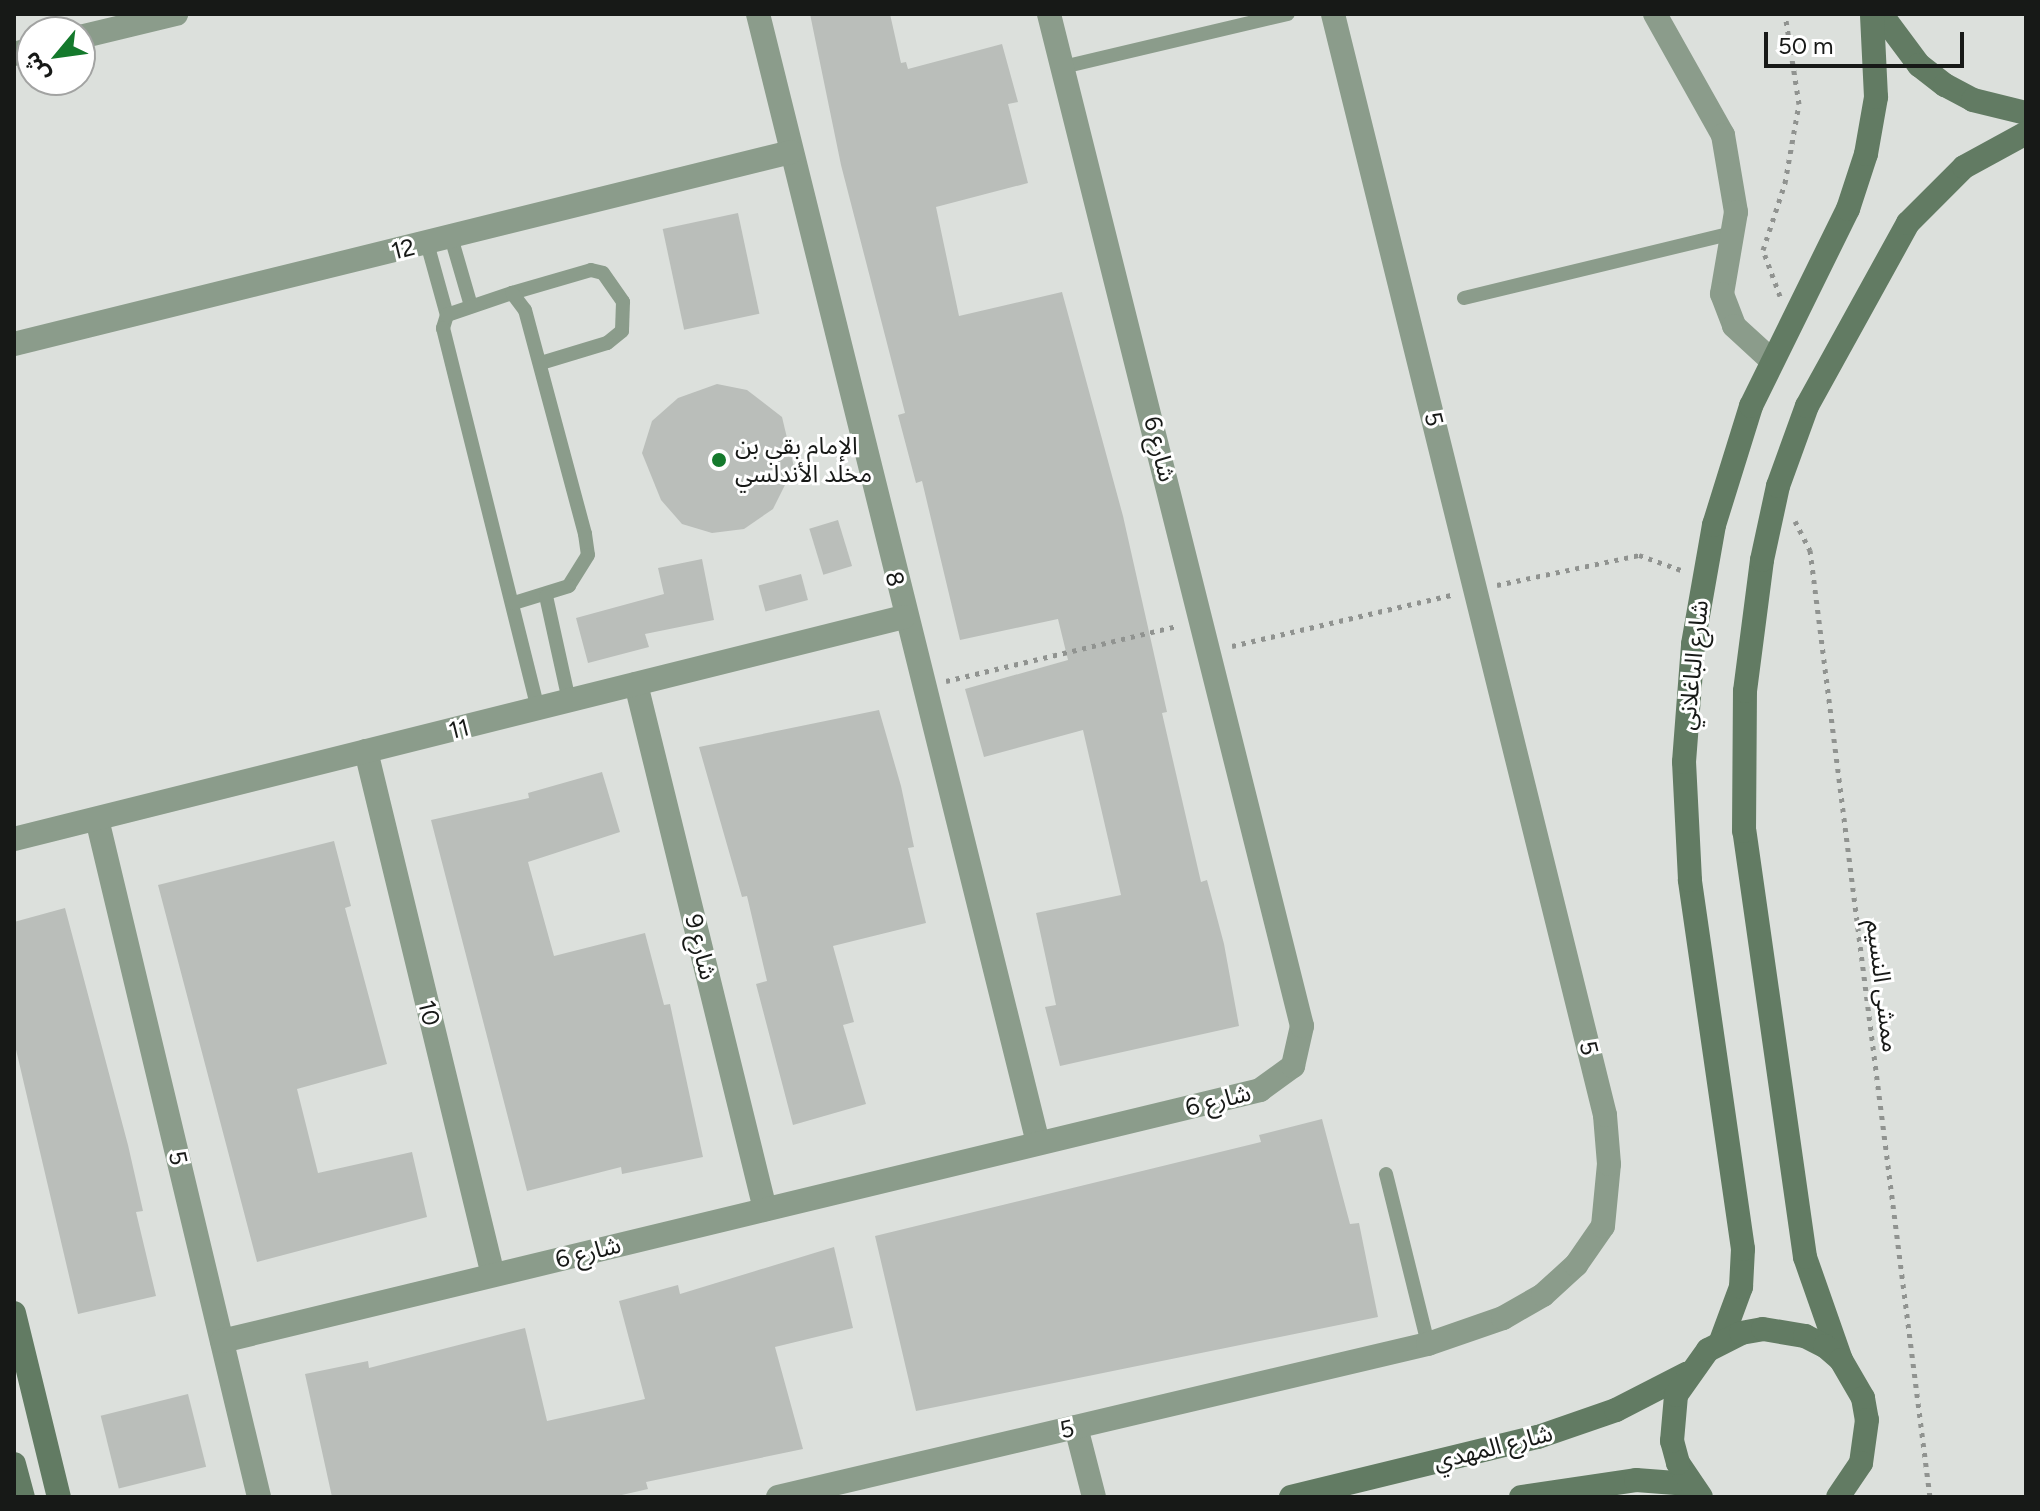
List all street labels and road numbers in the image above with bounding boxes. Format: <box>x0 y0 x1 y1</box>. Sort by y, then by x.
street label: 12 <box>388 232 418 266</box>
street label: 5 <box>1418 409 1450 429</box>
street label: شارع 6 <box>1138 413 1182 485</box>
street label: 8 <box>879 568 911 590</box>
street label: شارع الباغلاني <box>1672 599 1714 731</box>
street label: 11 <box>446 713 472 745</box>
street label: شارع 9 <box>679 911 723 983</box>
street label: ممشى النسيم <box>1861 918 1905 1054</box>
street label: 10 <box>412 997 446 1029</box>
street label: 5 <box>1573 1038 1605 1058</box>
street label: شارع 6 <box>1182 1078 1254 1122</box>
street label: 5 <box>162 1148 194 1168</box>
street label: شارع 6 <box>552 1230 624 1274</box>
street label: 5 <box>1057 1413 1077 1445</box>
street label: شارع المهدي <box>1430 1418 1556 1476</box>

